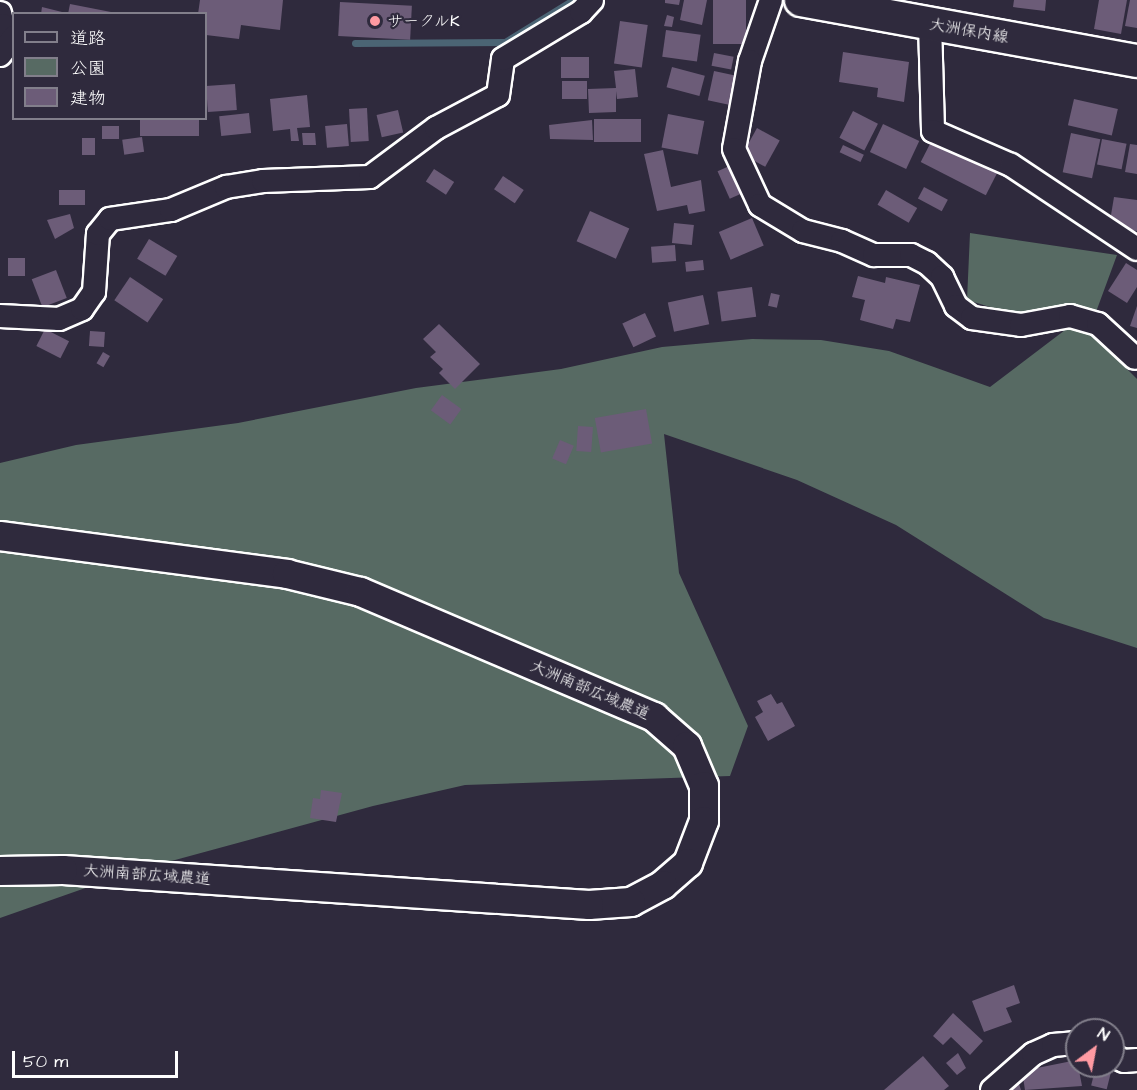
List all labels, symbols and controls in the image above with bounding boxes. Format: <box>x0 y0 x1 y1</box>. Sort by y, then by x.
place label: サークルK <box>387 11 461 31</box>
legend <box>12 12 207 120</box>
marker: サークルK <box>368 14 382 28</box>
street label: 大洲保内線 <box>928 15 1010 47</box>
text: 道路 <box>70 26 106 51</box>
text: 公園 <box>70 56 106 81</box>
text: 建物 <box>70 86 106 111</box>
street label: 大洲南部広域農道 <box>527 656 653 724</box>
street label: 大洲南部広域農道 <box>82 861 212 889</box>
north arrow <box>1065 1018 1125 1078</box>
text: N <box>1093 1022 1114 1046</box>
scale bar <box>15 1039 182 1077</box>
text: 50 m <box>23 1049 68 1074</box>

